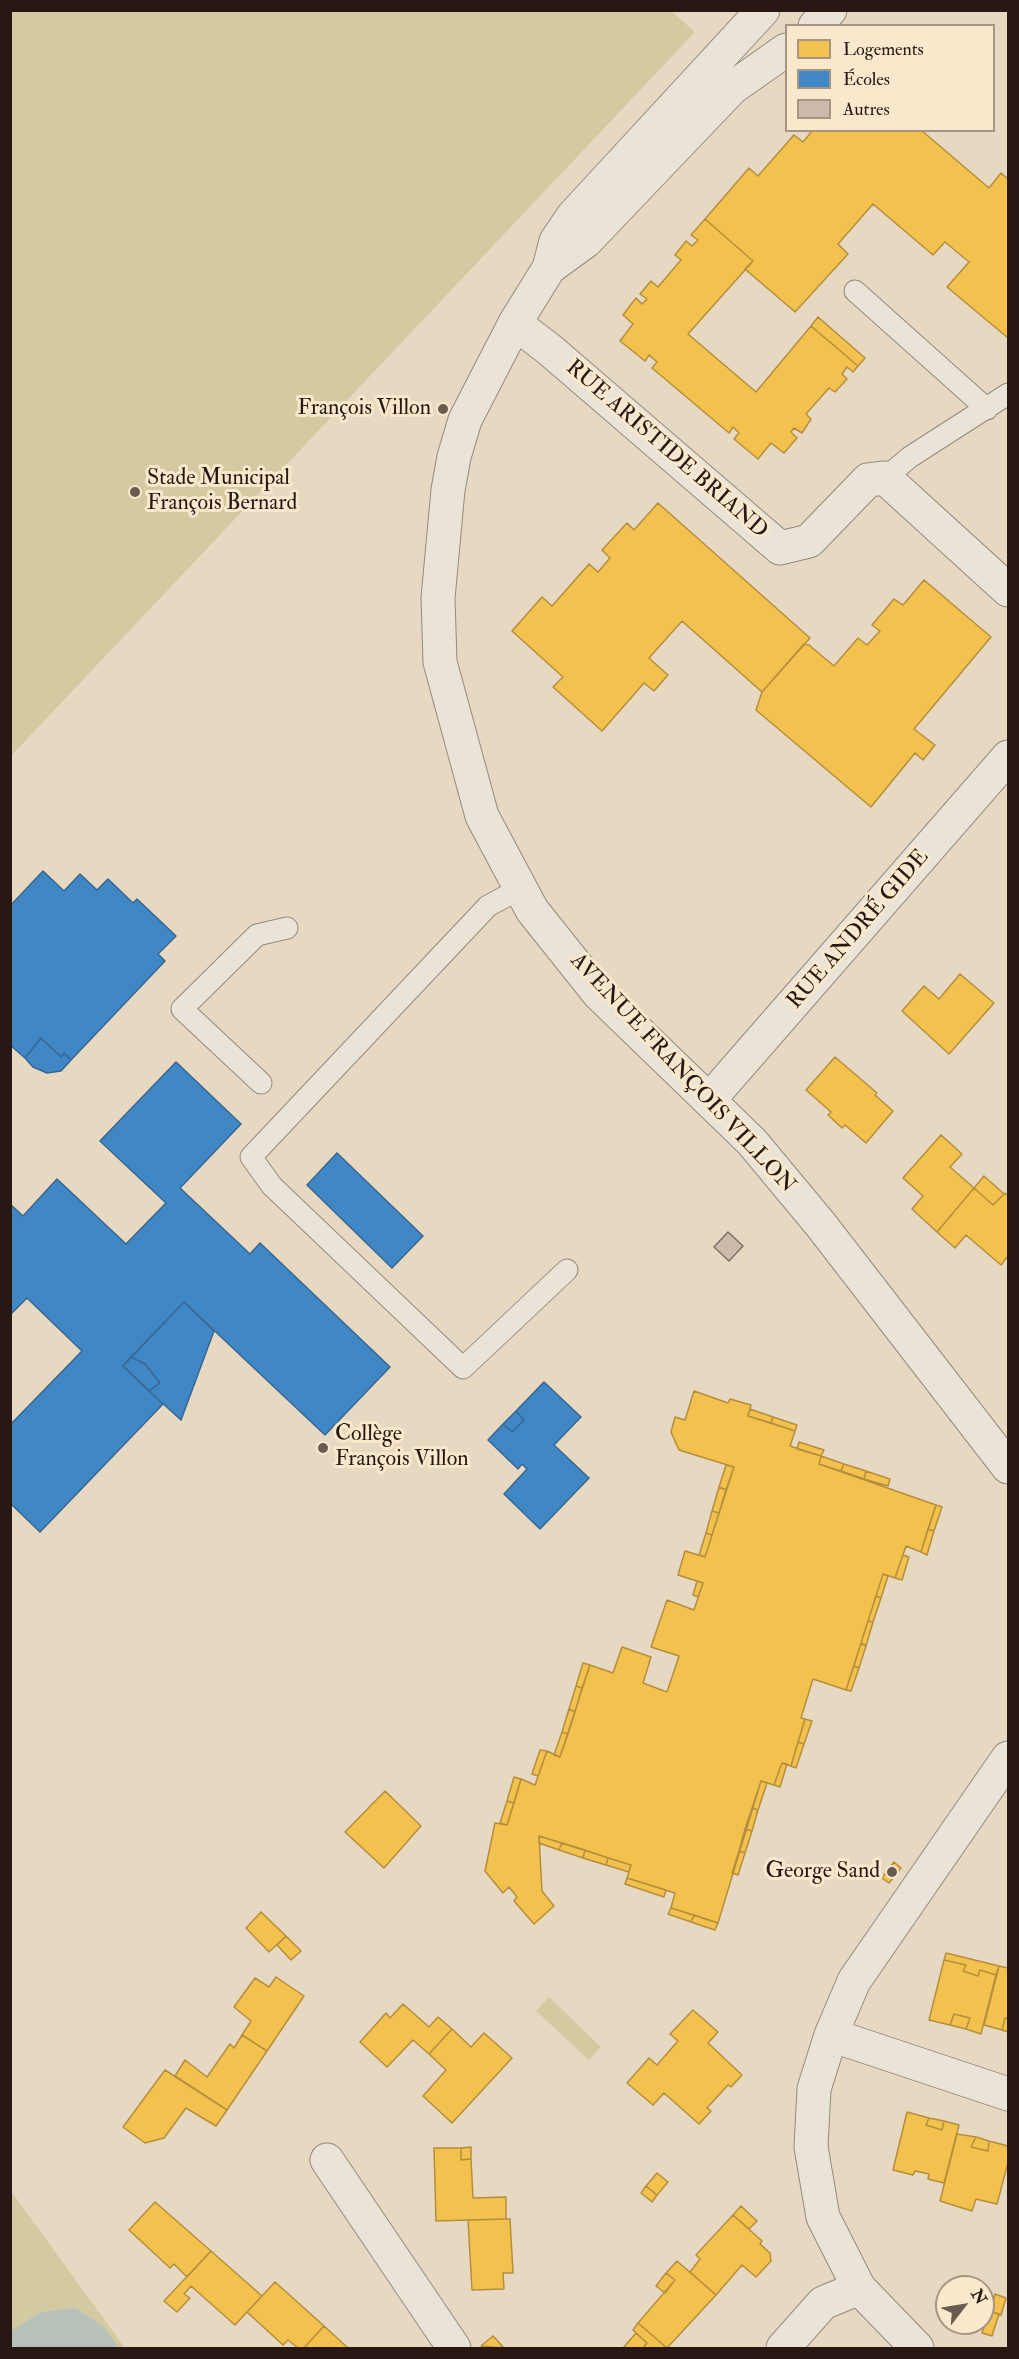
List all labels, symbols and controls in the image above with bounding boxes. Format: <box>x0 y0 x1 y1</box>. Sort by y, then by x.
legend <box>785 24 995 132</box>
text: Logements <box>843 38 924 61</box>
text: Écoles <box>843 68 890 91</box>
text: Autres <box>843 98 890 121</box>
street label: RUE ARISTIDE BRIAND <box>560 355 772 545</box>
place label: François Villon <box>297 396 431 422</box>
marker: François Villon <box>436 402 450 416</box>
place label: Stade Municipal François Bernard <box>147 466 297 518</box>
marker: Stade Municipal François Bernard <box>128 485 142 499</box>
street label: RUE ANDRÉ GIDE <box>783 845 935 1015</box>
street label: AVENUE FRANÇOIS VILLON <box>564 948 800 1200</box>
place label: Collège François Villon <box>335 1422 469 1474</box>
marker: Collège François Villon <box>316 1441 330 1455</box>
place label: George Sand <box>766 1859 880 1885</box>
marker: George Sand <box>885 1865 899 1879</box>
north arrow <box>935 2275 995 2335</box>
text: N <box>966 2285 991 2308</box>

